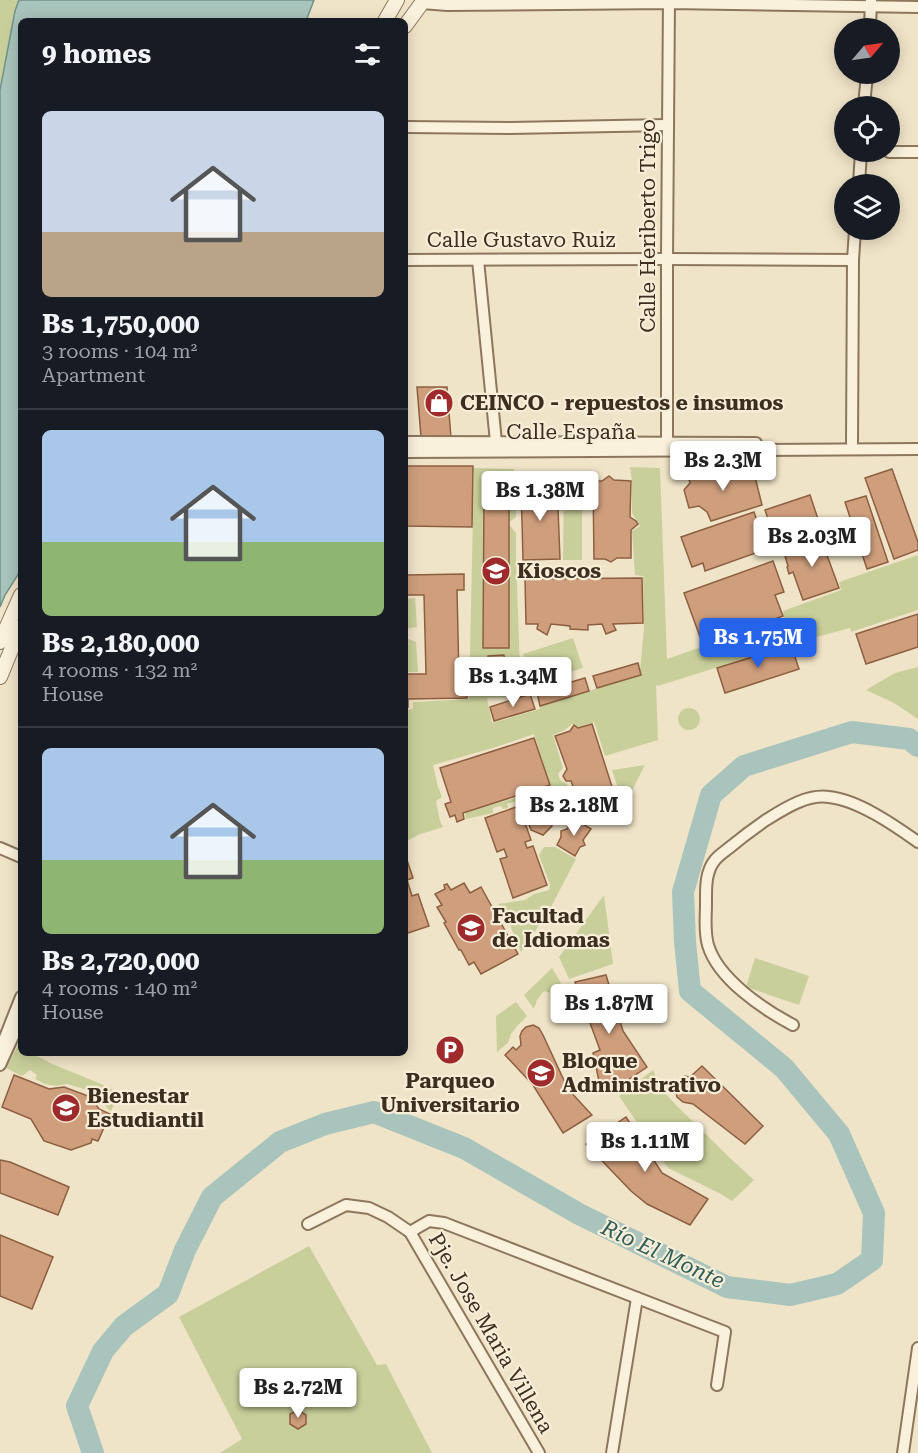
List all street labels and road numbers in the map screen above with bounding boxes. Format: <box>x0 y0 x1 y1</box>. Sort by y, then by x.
street label: Calle Heriberto Trigo <box>636 119 660 333</box>
street label: Calle Gustavo Ruiz <box>427 228 615 252</box>
street label: Calle España <box>506 420 636 444</box>
street label: Pje. Jose Maria Villena <box>424 1228 559 1438</box>

